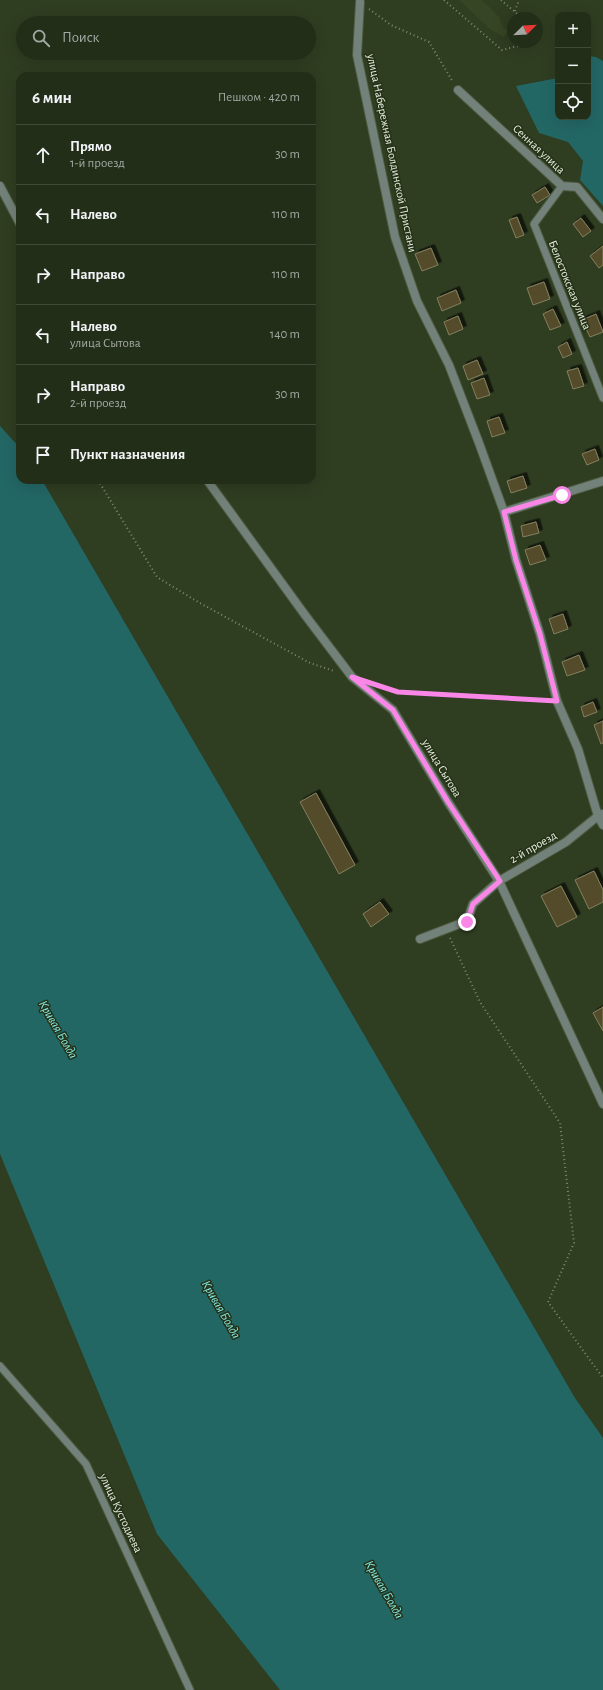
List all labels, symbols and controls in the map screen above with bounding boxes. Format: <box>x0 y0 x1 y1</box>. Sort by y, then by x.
north arrow <box>507 12 543 48</box>
map controls <box>555 12 591 120</box>
button: + <box>555 12 591 48</box>
search box <box>16 16 316 60</box>
icon: search <box>30 27 52 49</box>
text: Поиск <box>62 30 100 45</box>
button: − <box>555 48 591 84</box>
street label: улица Набережная Болдинской Пристани <box>364 52 419 254</box>
button: locate <box>555 84 591 120</box>
text: 6 мин <box>32 89 72 106</box>
text: Пешком · 420 m <box>218 91 300 104</box>
street label: Сенная улица <box>510 122 568 177</box>
text: Прямо <box>70 139 112 154</box>
icon: ahead <box>32 144 54 166</box>
text: 30 m <box>275 148 300 161</box>
text: 1-й проезд <box>70 157 125 170</box>
icon: left <box>32 204 54 226</box>
text: Налево <box>70 207 117 222</box>
text: 110 m <box>272 208 300 221</box>
street label: Белостокская улица <box>546 239 594 332</box>
icon: right <box>32 264 54 286</box>
text: Направо <box>70 267 125 282</box>
text: 110 m <box>272 268 300 281</box>
text: Налево <box>70 319 117 334</box>
icon: left <box>32 324 54 346</box>
text: 140 m <box>270 328 300 341</box>
text: улица Сытова <box>70 337 141 350</box>
text: Направо <box>70 379 125 394</box>
icon: right <box>32 384 54 406</box>
text: 30 m <box>275 388 300 401</box>
text: 2-й проезд <box>70 397 126 410</box>
icon: arrive <box>32 444 54 466</box>
text: Пункт назначения <box>70 447 185 462</box>
route start <box>553 486 571 504</box>
street label: улица Сытова <box>419 736 464 800</box>
street label: 2-й проезд <box>507 829 559 865</box>
route end <box>458 913 476 931</box>
water label: Кривая Болда <box>36 998 80 1061</box>
water label: Кривая Болда <box>199 1278 243 1341</box>
street label: улица Кустодиева <box>96 1471 145 1555</box>
water label: Кривая Болда <box>362 1558 406 1621</box>

